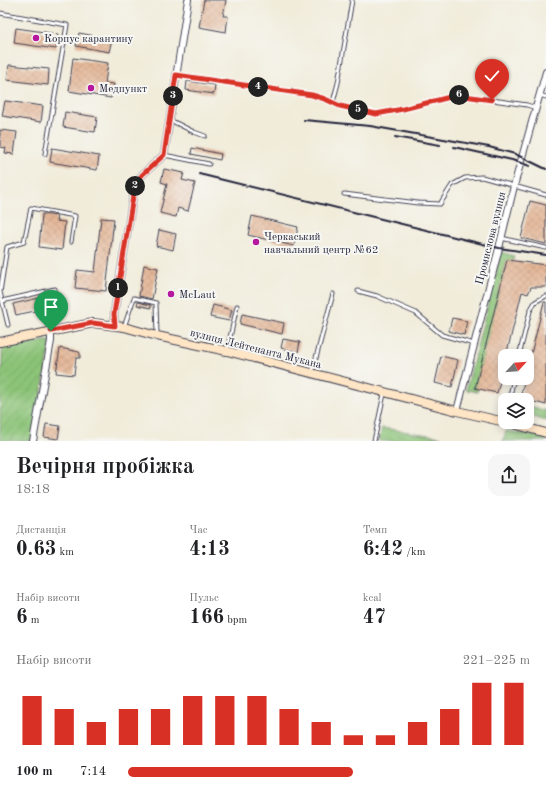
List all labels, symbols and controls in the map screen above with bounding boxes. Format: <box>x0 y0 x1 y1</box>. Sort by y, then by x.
marker: Корпус карантину <box>31 33 41 43</box>
place label: Корпус карантину <box>44 34 134 45</box>
pin <box>475 59 509 100</box>
icon: check <box>481 65 503 87</box>
pin: 4 <box>248 77 268 97</box>
text: 4 <box>255 81 261 92</box>
marker: Медпункт <box>86 83 96 93</box>
place label: Медпункт <box>99 84 147 95</box>
pin: 6 <box>449 85 469 105</box>
pin: 3 <box>163 86 183 106</box>
text: 6 <box>456 89 462 100</box>
text: 3 <box>170 90 176 101</box>
pin: 5 <box>348 100 368 120</box>
text: 5 <box>355 104 361 115</box>
pin: 2 <box>125 176 145 196</box>
text: 2 <box>132 180 138 191</box>
street label: Промислова вулиця <box>475 190 508 286</box>
place label: Черкаський навчальний центр №62 <box>264 232 378 256</box>
marker: Черкаський навчальний центр №62 <box>251 237 261 247</box>
pin: 1 <box>108 278 128 298</box>
text: 1 <box>115 282 121 293</box>
marker: McLaut <box>166 289 176 299</box>
pin <box>34 290 68 331</box>
place label: McLaut <box>179 290 216 301</box>
icon: arrive <box>40 296 62 318</box>
street label: вулиця Лейтенанта Мукана <box>189 328 323 371</box>
north arrow <box>498 349 534 385</box>
map controls <box>498 349 534 429</box>
button: layers <box>498 393 534 429</box>
button: share <box>488 454 530 496</box>
text: Вечірня пробіжка <box>16 456 194 478</box>
text: 18:18 <box>16 483 50 496</box>
text: Дистанція <box>16 525 66 536</box>
text: Час <box>189 525 208 536</box>
text: Темп <box>363 525 387 536</box>
text: 0.63 <box>16 540 56 560</box>
text: 4:13 <box>189 540 230 560</box>
text: 6:42 <box>363 540 403 560</box>
text: km <box>56 547 74 558</box>
text: /km <box>403 547 426 558</box>
text: Набір висоти <box>16 593 80 604</box>
text: Пульс <box>189 593 219 604</box>
text: kcal <box>363 593 382 604</box>
text: 6 <box>16 608 28 628</box>
text: 166 <box>189 608 224 628</box>
text: 47 <box>363 608 386 628</box>
text: m <box>28 615 39 626</box>
text: bpm <box>224 615 247 626</box>
text: Набір висоти <box>16 654 91 667</box>
text: 221–225 m <box>463 654 530 667</box>
text: 100 m <box>16 765 53 778</box>
text: 7:14 <box>80 765 106 778</box>

